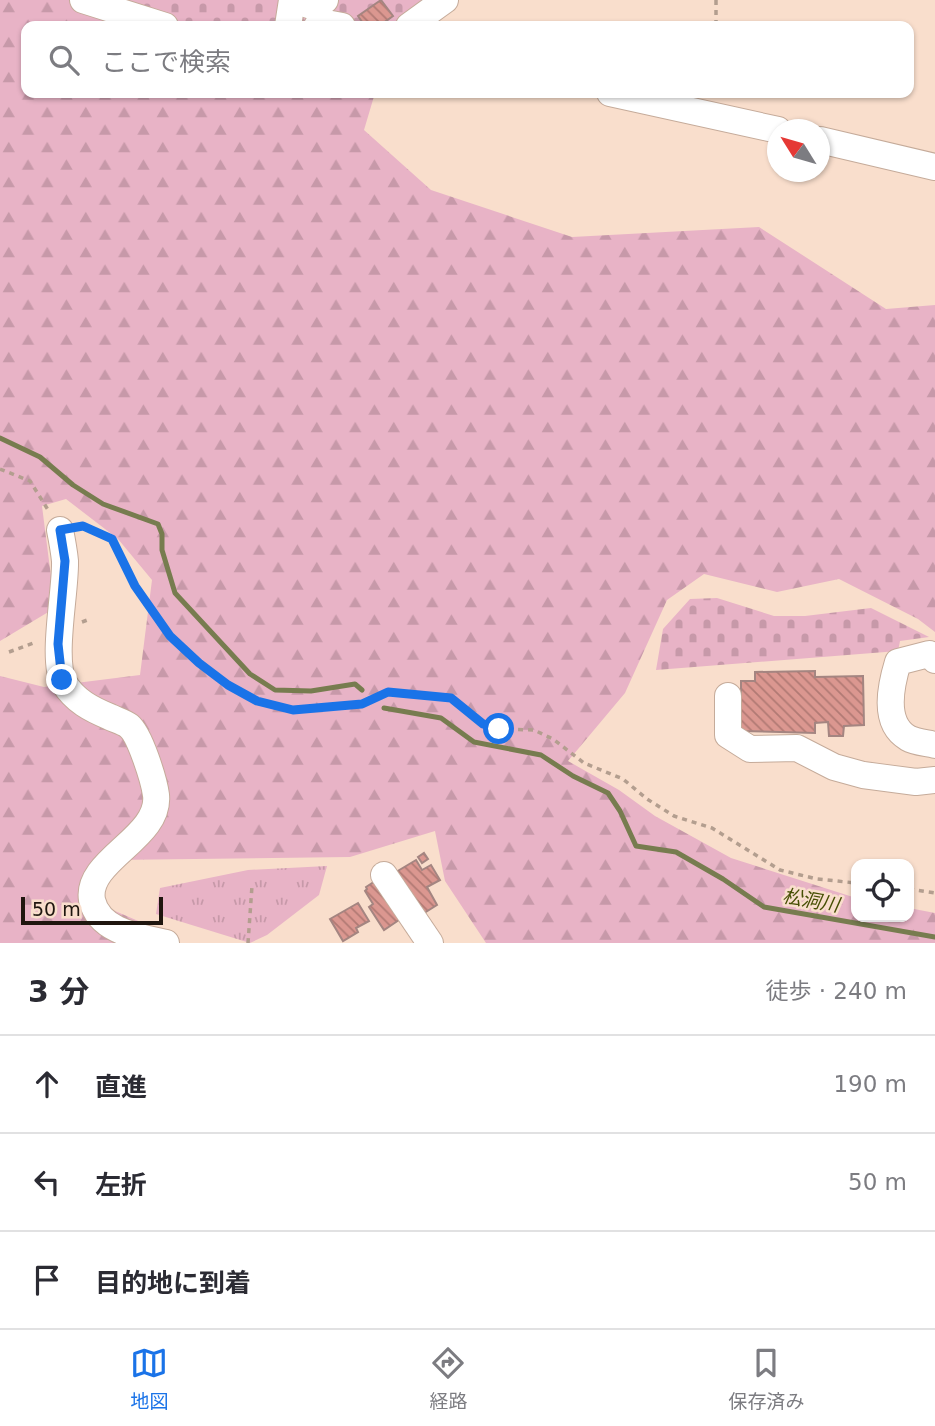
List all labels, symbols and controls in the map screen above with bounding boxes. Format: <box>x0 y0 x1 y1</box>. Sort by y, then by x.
search box <box>21 21 914 98</box>
icon: search <box>45 41 83 79</box>
text: ここで検索 <box>101 47 231 77</box>
north arrow <box>767 119 830 182</box>
route end <box>46 664 77 695</box>
route start <box>483 713 514 744</box>
map controls <box>851 859 914 922</box>
button: locate <box>851 859 914 922</box>
water label: 松洞川 <box>781 884 843 916</box>
scale bar <box>21 894 163 926</box>
text: 50 m <box>32 898 81 920</box>
text: 3 分 <box>28 974 89 1009</box>
text: 徒歩 · 240 m <box>765 978 907 1004</box>
icon: ahead <box>28 1065 66 1103</box>
text: 190 m <box>833 1071 907 1097</box>
text: 直進 <box>95 1072 147 1102</box>
icon: left <box>28 1163 66 1201</box>
text: 50 m <box>848 1169 907 1195</box>
text: 左折 <box>95 1170 147 1200</box>
icon: arrive <box>28 1261 66 1299</box>
text: 目的地に到着 <box>95 1268 251 1298</box>
tab: 地図 <box>130 1344 169 1413</box>
tab: 経路 <box>429 1344 468 1413</box>
tab: 保存済み <box>728 1344 805 1413</box>

